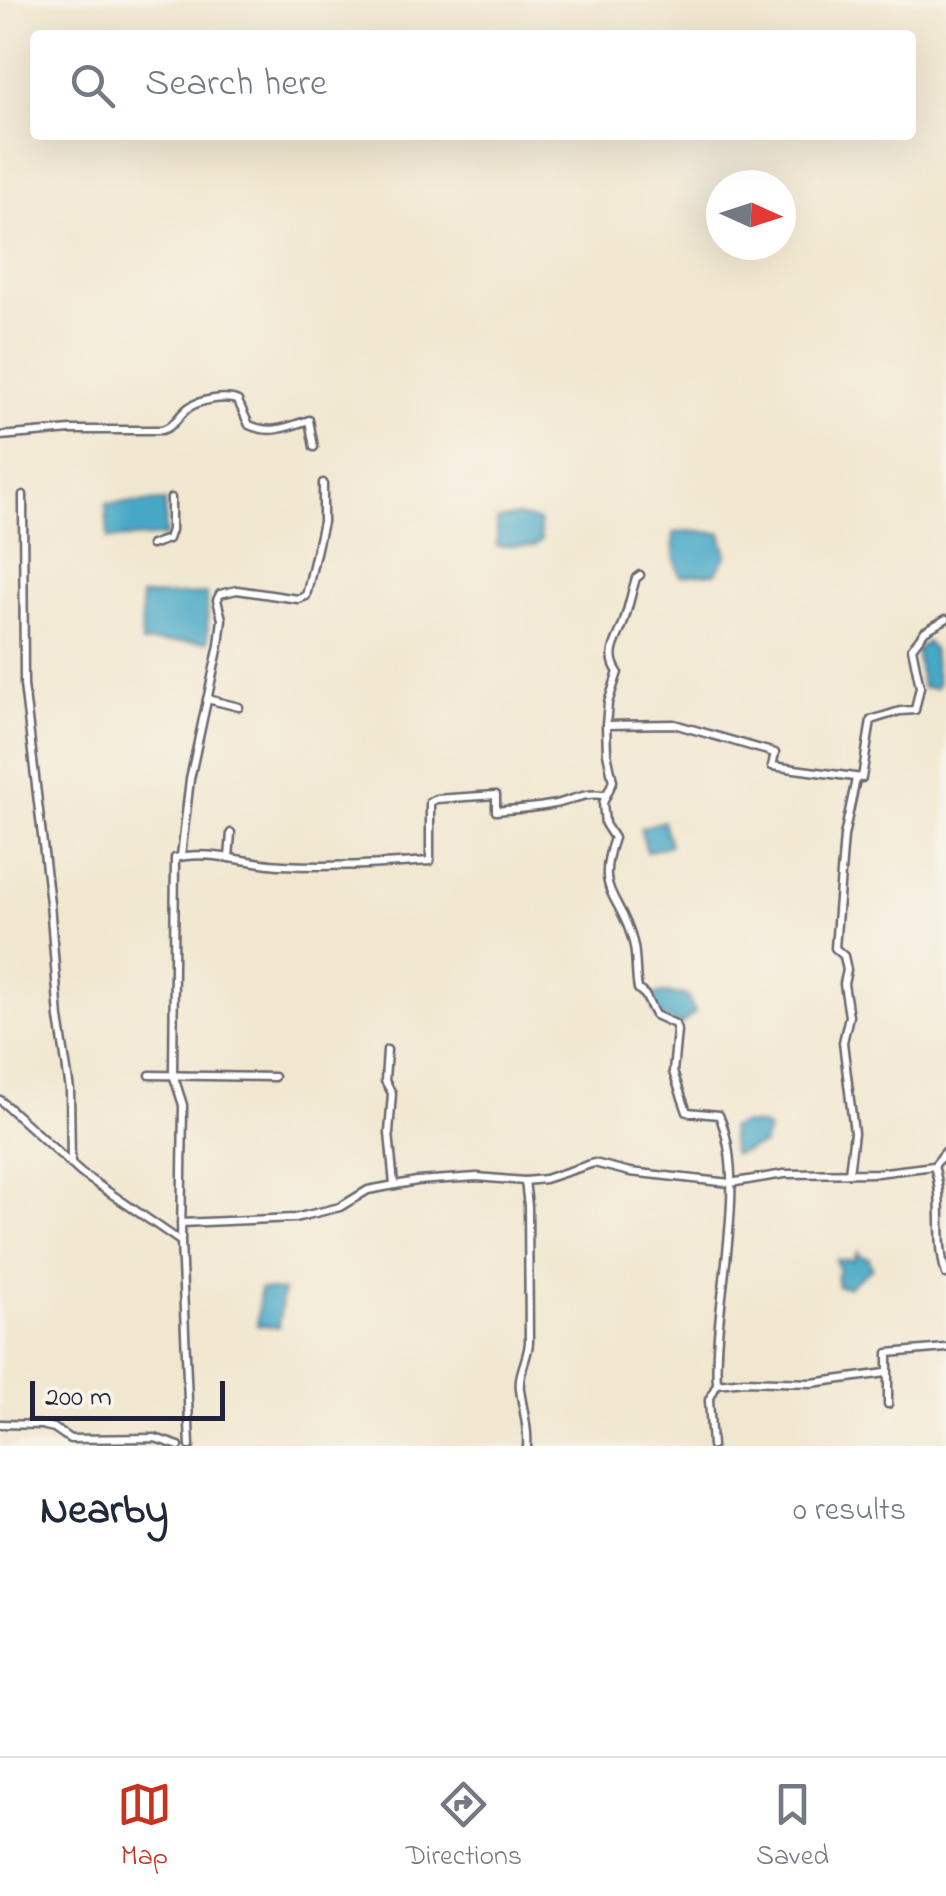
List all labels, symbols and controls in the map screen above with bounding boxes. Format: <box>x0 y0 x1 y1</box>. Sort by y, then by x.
search box <box>30 30 916 140</box>
text: Search here <box>145 57 327 113</box>
icon: search <box>65 58 120 113</box>
north arrow <box>706 170 796 260</box>
scale bar <box>30 1376 225 1420</box>
text: 200 m <box>45 1378 112 1419</box>
text: Nearby <box>40 1481 168 1542</box>
text: 0 results <box>793 1488 906 1535</box>
tab: Map <box>117 1777 172 1878</box>
tab: Directions <box>406 1777 522 1878</box>
tab: Saved <box>756 1777 829 1878</box>

